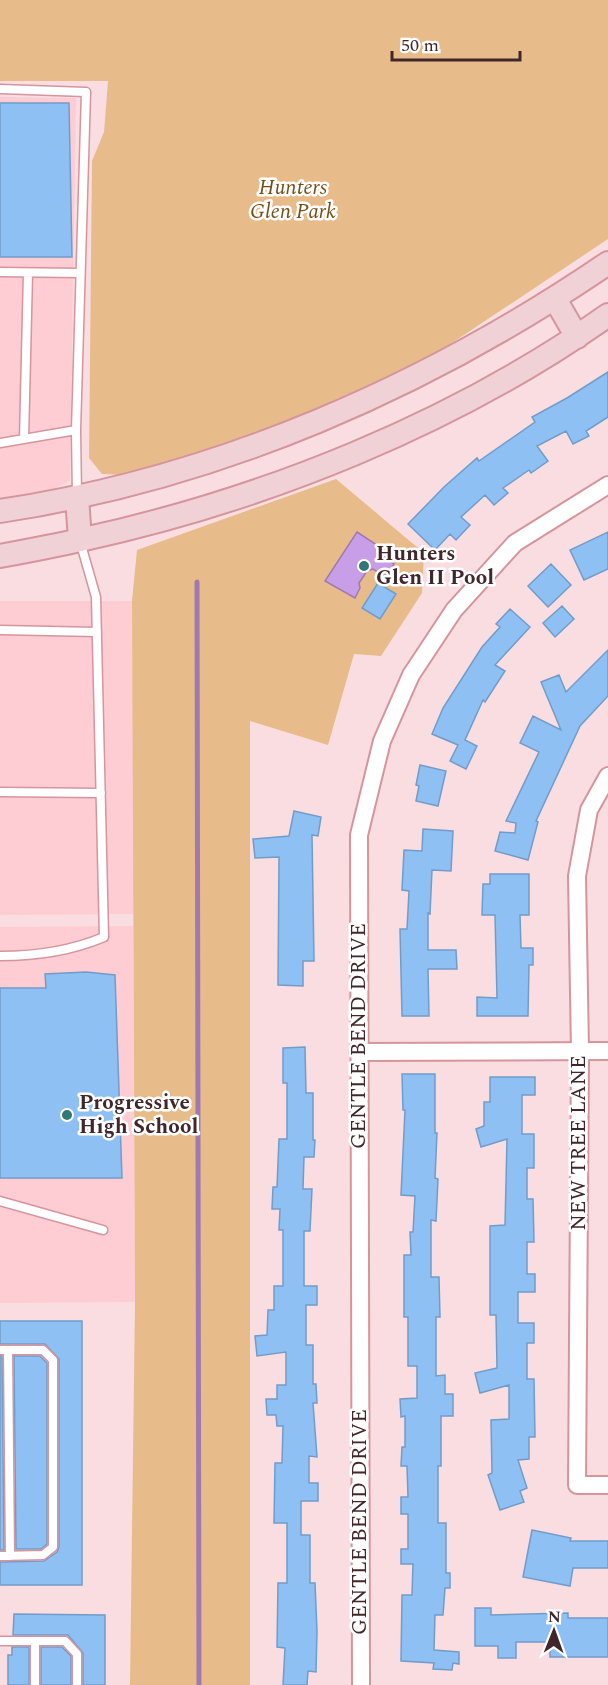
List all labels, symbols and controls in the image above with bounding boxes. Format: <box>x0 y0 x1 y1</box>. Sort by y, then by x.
scale bar <box>392 24 520 62</box>
text: 50 m <box>401 32 439 59</box>
park label: Hunters Glen Park <box>250 172 336 228</box>
place label: Hunters Glen II Pool <box>376 538 494 594</box>
marker: Hunters Glen II Pool <box>357 559 371 573</box>
street label: GENTLE BEND DRIVE <box>343 923 375 1149</box>
street label: NEW TREE LANE <box>563 1055 595 1231</box>
place label: Progressive High School <box>79 1087 199 1143</box>
marker: Progressive High School <box>60 1108 74 1122</box>
street label: GENTLE BEND DRIVE <box>344 1409 376 1635</box>
north arrow <box>524 1601 584 1661</box>
text: N <box>548 1605 561 1629</box>

